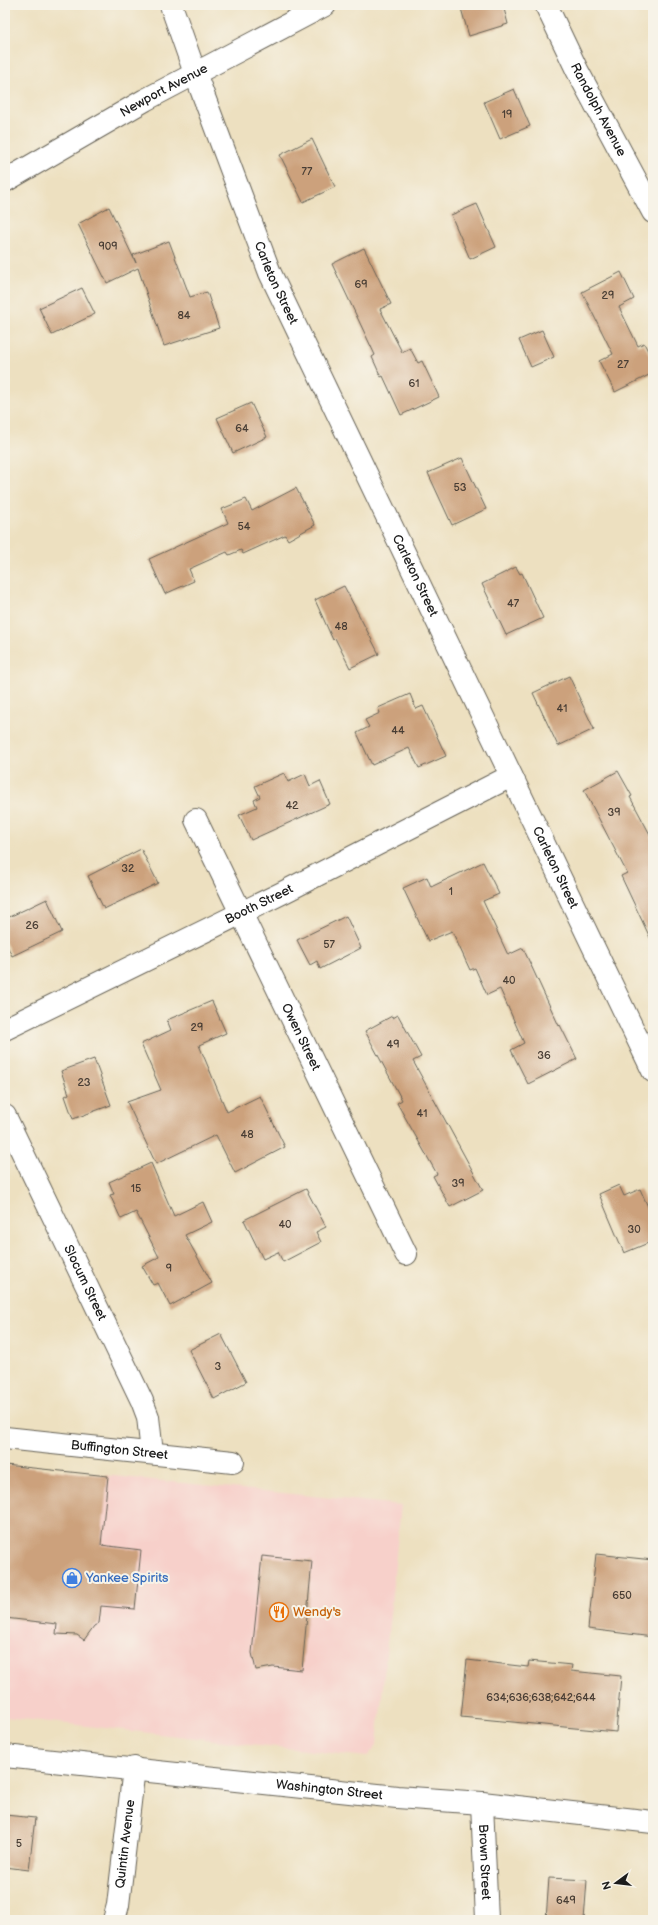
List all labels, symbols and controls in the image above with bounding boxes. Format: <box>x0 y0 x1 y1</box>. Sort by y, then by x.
street label: Newport Avenue <box>117 60 211 121</box>
street label: Randolph Avenue <box>567 60 630 159</box>
house number: 19 <box>502 108 512 121</box>
house number: 77 <box>302 165 313 178</box>
street label: Carleton Street <box>251 239 301 327</box>
house number: 909 <box>98 240 118 253</box>
house number: 69 <box>354 278 368 291</box>
house number: 29 <box>602 289 614 302</box>
house number: 84 <box>177 309 191 322</box>
house number: 27 <box>617 358 630 371</box>
house number: 61 <box>409 377 419 390</box>
house number: 64 <box>235 422 249 435</box>
house number: 53 <box>453 481 467 494</box>
house number: 54 <box>237 520 251 533</box>
street label: Carleton Street <box>389 532 442 619</box>
house number: 47 <box>507 597 520 610</box>
house number: 48 <box>334 620 348 633</box>
house number: 41 <box>557 702 567 715</box>
house number: 44 <box>391 724 405 737</box>
house number: 42 <box>285 799 299 812</box>
house number: 39 <box>607 806 621 819</box>
street label: Carleton Street <box>529 824 582 911</box>
house number: 32 <box>121 862 135 875</box>
street label: Booth Street <box>222 881 296 928</box>
house number: 1 <box>449 885 453 898</box>
house number: 26 <box>25 919 39 932</box>
house number: 57 <box>323 938 335 951</box>
house number: 40 <box>502 974 516 987</box>
street label: Owen Street <box>278 1001 324 1073</box>
house number: 29 <box>191 1021 203 1034</box>
house number: 49 <box>386 1038 400 1051</box>
house number: 36 <box>537 1049 551 1062</box>
house number: 23 <box>77 1076 91 1089</box>
house number: 41 <box>417 1107 427 1120</box>
house number: 48 <box>240 1128 254 1141</box>
house number: 39 <box>451 1177 465 1190</box>
house number: 15 <box>131 1182 141 1195</box>
house number: 40 <box>278 1218 292 1231</box>
house number: 30 <box>627 1223 641 1236</box>
street label: Slocum Street <box>60 1242 110 1323</box>
house number: 9 <box>166 1262 172 1275</box>
house number: 3 <box>215 1360 222 1373</box>
street label: Buffington Street <box>70 1437 169 1463</box>
shop icon: Yankee Spirits <box>61 1567 83 1589</box>
place label: Yankee Spirits <box>85 1570 169 1586</box>
house number: 650 <box>612 1589 632 1602</box>
restaurant icon: Wendy's <box>268 1601 290 1623</box>
place label: Wendy's <box>293 1604 342 1620</box>
house number: 634;636;638;642;644 <box>486 1691 596 1704</box>
street label: Washington Street <box>275 1776 383 1803</box>
street label: Quintin Avenue <box>112 1798 138 1889</box>
street label: Brown Street <box>475 1824 494 1900</box>
house number: 5 <box>16 1837 22 1850</box>
north arrow <box>596 1863 636 1903</box>
text: N <box>599 1880 614 1891</box>
house number: 649 <box>556 1894 576 1907</box>

